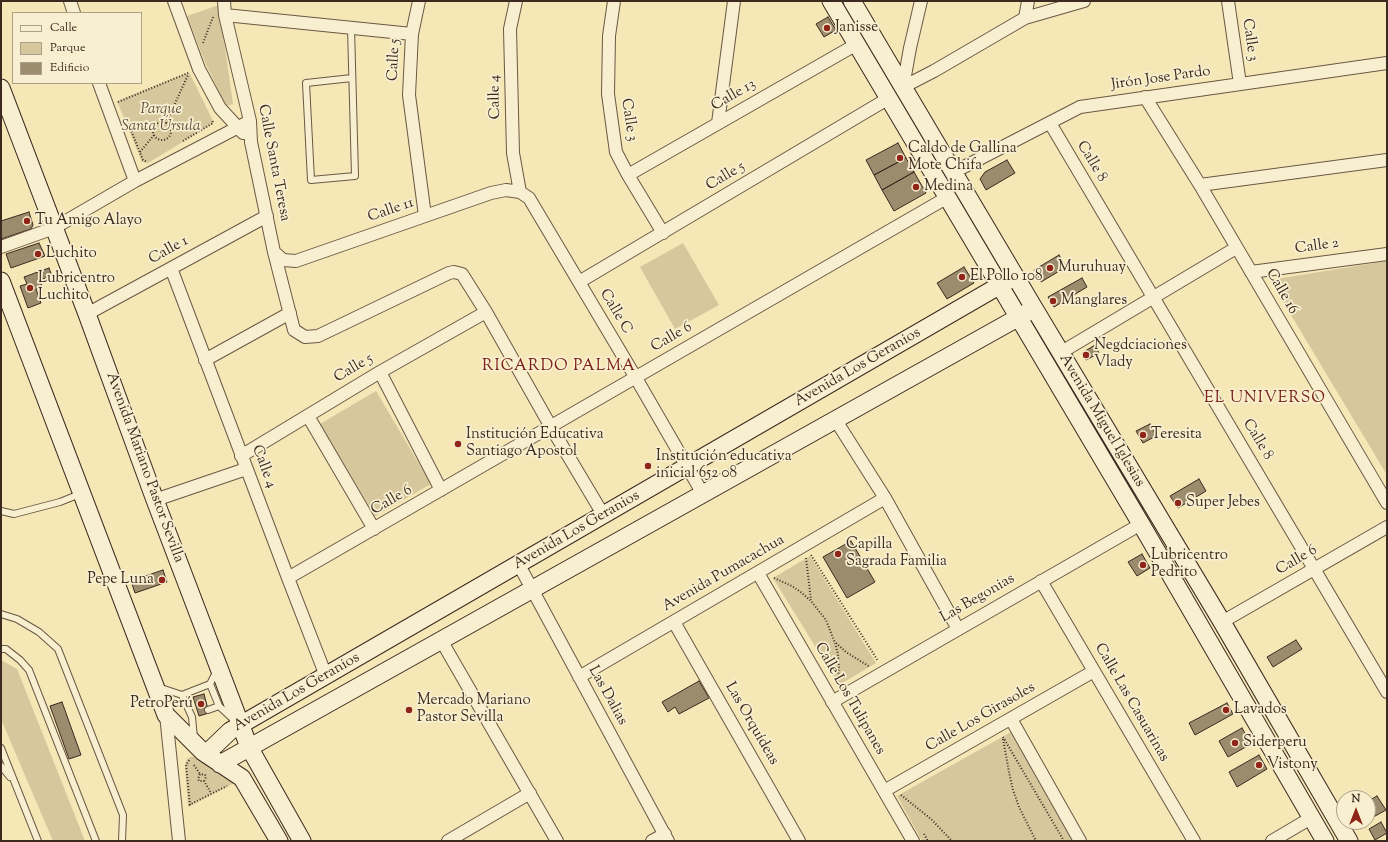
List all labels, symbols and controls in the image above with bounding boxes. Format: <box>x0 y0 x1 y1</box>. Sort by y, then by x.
legend <box>12 12 142 84</box>
street label: Calle 3 <box>1237 17 1261 63</box>
text: Calle <box>50 19 77 37</box>
place label: Janisse <box>835 19 878 37</box>
marker: Janisse <box>822 23 832 33</box>
street label: Calle 5 <box>385 38 405 82</box>
text: Parque <box>50 39 86 57</box>
text: Edificio <box>50 59 89 77</box>
street label: Jirón Jose Pardo <box>1110 63 1212 95</box>
street label: Calle 4 <box>487 74 505 120</box>
street label: Calle 13 <box>709 76 759 116</box>
street label: Calle 3 <box>616 97 640 143</box>
park label: Parque Santa Úrsula <box>121 101 201 136</box>
street label: Calle Santa Teresa <box>253 103 293 223</box>
street label: Calle 8 <box>1072 138 1110 186</box>
place label: Caldo de Gallina Mote Chifa <box>908 140 1017 175</box>
marker: Caldo de Gallina Mote Chifa <box>895 153 905 163</box>
street label: Calle 5 <box>703 158 749 196</box>
place label: Medina <box>924 178 973 196</box>
marker: Medina <box>911 182 921 192</box>
street label: Calle 11 <box>366 195 416 227</box>
place label: Tu Amigo Alayo <box>35 212 142 230</box>
marker: Tu Amigo Alayo <box>22 216 32 226</box>
street label: Calle 1 <box>146 233 192 269</box>
street label: Calle 2 <box>1294 235 1340 259</box>
place label: Luchito <box>46 245 97 263</box>
marker: Luchito <box>33 249 43 259</box>
place label: Muruhuay <box>1058 259 1126 277</box>
marker: Muruhuay <box>1045 263 1055 273</box>
street label: Calle 16 <box>1261 266 1301 318</box>
place label: El Pollo 108 <box>970 268 1042 286</box>
place label: Lubricentro Luchito <box>38 270 115 305</box>
marker: El Pollo 108 <box>957 272 967 282</box>
marker: Lubricentro Luchito <box>25 283 35 293</box>
street label: Calle C <box>595 286 635 338</box>
place label: Manglares <box>1061 292 1127 310</box>
marker: Manglares <box>1048 296 1058 306</box>
street label: Calle 6 <box>648 319 696 357</box>
street label: Avenida Los Geranios <box>792 325 924 411</box>
place label: Negdciaciones Vlady <box>1094 337 1187 372</box>
street label: Calle 5 <box>331 350 377 388</box>
marker: Negdciaciones Vlady <box>1081 350 1091 360</box>
street label: Avenida Miguel Iglesias <box>1054 351 1148 491</box>
district label: RICARDO PALMA <box>482 357 636 377</box>
street label: Avenida Mariano Pastor Sevilla <box>101 370 187 566</box>
district label: EL UNIVERSO <box>1204 389 1326 409</box>
street label: Calle 8 <box>1238 416 1276 464</box>
place label: Institución Educativa Santiago Apostol <box>466 426 604 461</box>
place label: Teresita <box>1151 426 1202 444</box>
marker: Teresita <box>1138 430 1148 440</box>
marker: Institución Educativa Santiago Apostol <box>453 439 463 449</box>
street label: Calle 4 <box>247 443 279 491</box>
place label: Institución educativa inicial 652 08 <box>656 448 792 483</box>
marker: Institución educativa inicial 652 08 <box>643 461 653 471</box>
street label: Calle 6 <box>368 482 416 520</box>
street label: Avenida Los Geranios <box>511 488 643 574</box>
place label: Super Jebes <box>1186 494 1260 512</box>
marker: Super Jebes <box>1173 498 1183 508</box>
street label: Avenida Pumacachua <box>660 532 788 616</box>
place label: Capilla Sagrada Familia <box>846 536 947 571</box>
street label: Calle 6 <box>1273 542 1321 580</box>
place label: Lubricentro Pedrito <box>1151 547 1228 582</box>
marker: Capilla Sagrada Familia <box>833 549 843 559</box>
marker: Lubricentro Pedrito <box>1138 560 1148 570</box>
street label: Las Begonias <box>938 570 1018 628</box>
place label: Pepe Luna <box>87 571 154 589</box>
marker: Pepe Luna <box>157 575 167 585</box>
street label: Calle Los Tulipanes <box>810 640 888 758</box>
street label: Calle Las Casuarinas <box>1090 641 1172 765</box>
street label: Avenida Los Geranios <box>231 650 363 736</box>
street label: Las Dalias <box>583 663 631 729</box>
street label: Las Orquídeas <box>720 679 782 769</box>
street label: Calle Los Girasoles <box>923 679 1039 757</box>
place label: Mercado Mariano Pastor Sevilla <box>417 692 531 727</box>
place label: PetroPerú <box>130 695 193 713</box>
marker: PetroPerú <box>196 699 206 709</box>
place label: Lavados <box>1234 701 1287 719</box>
marker: Mercado Mariano Pastor Sevilla <box>404 705 414 715</box>
marker: Lavados <box>1221 705 1231 715</box>
place label: Siderperu <box>1243 734 1307 752</box>
marker: Siderperu <box>1230 738 1240 748</box>
place label: Vistony <box>1267 756 1318 774</box>
marker: Vistony <box>1254 760 1264 770</box>
north arrow <box>1336 790 1376 830</box>
text: N <box>1352 791 1360 807</box>

